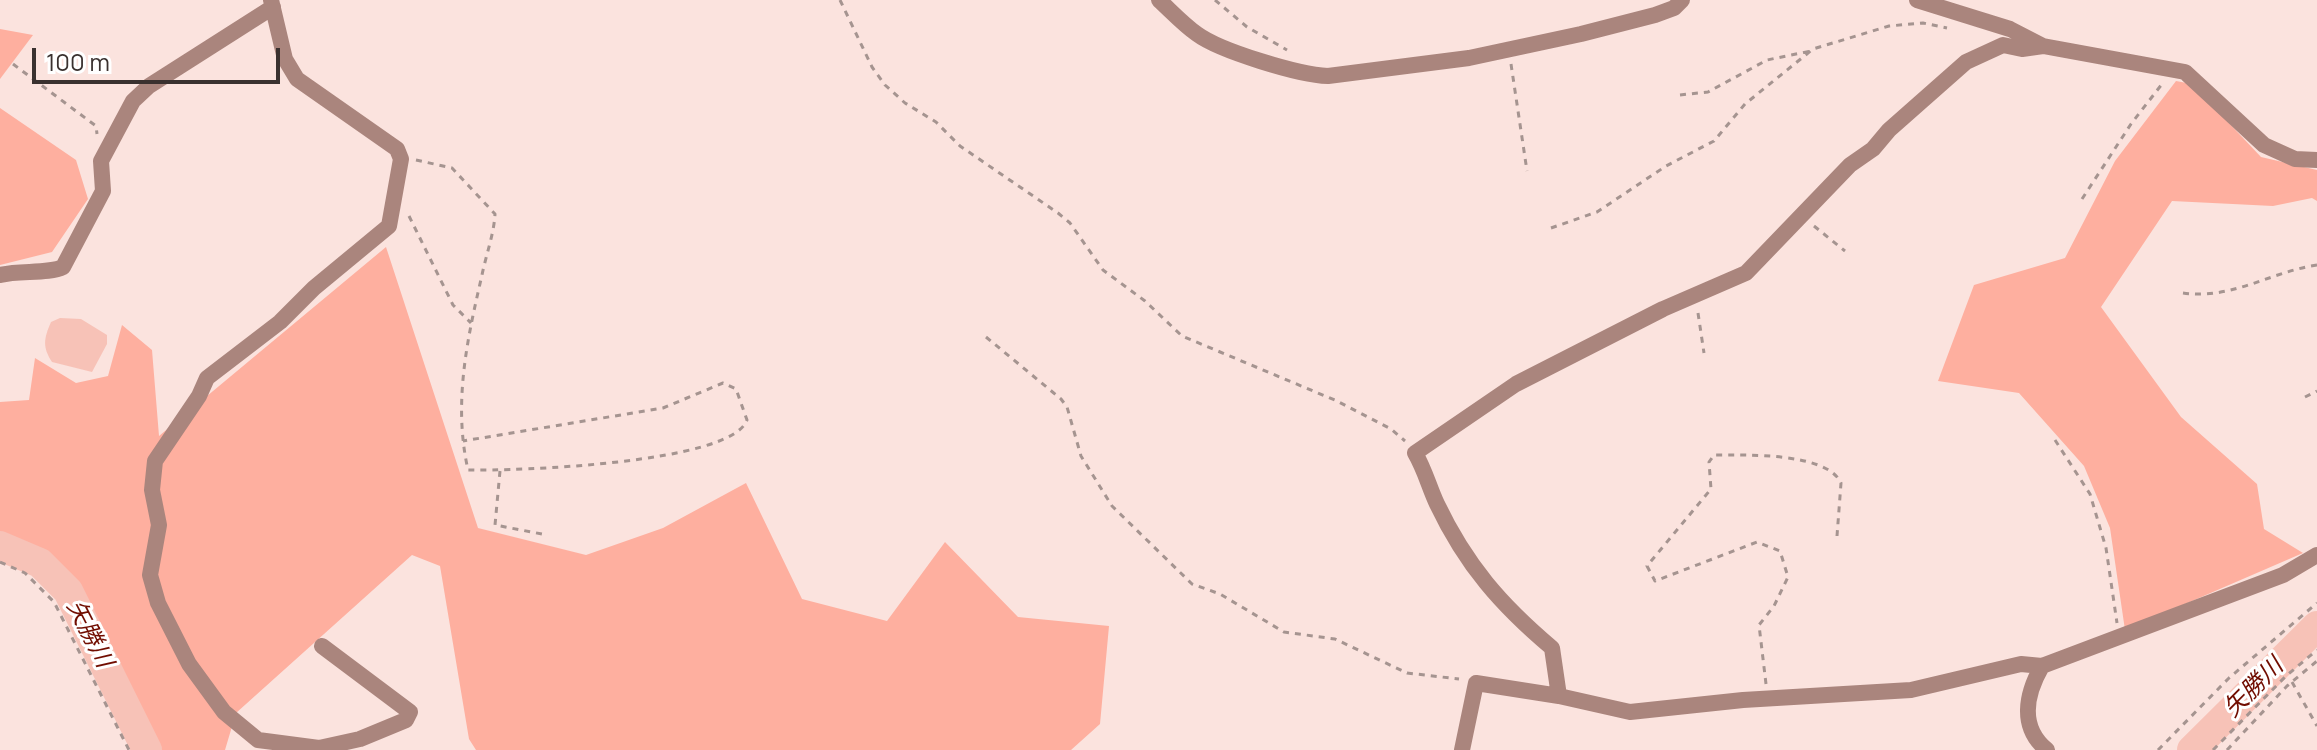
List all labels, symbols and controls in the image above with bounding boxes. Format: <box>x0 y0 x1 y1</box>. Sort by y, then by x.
scale bar <box>36 32 284 82</box>
text: 100 m <box>46 45 110 78</box>
water label: 矢勝川 <box>60 595 118 673</box>
water label: 矢勝川 <box>2218 652 2290 724</box>

